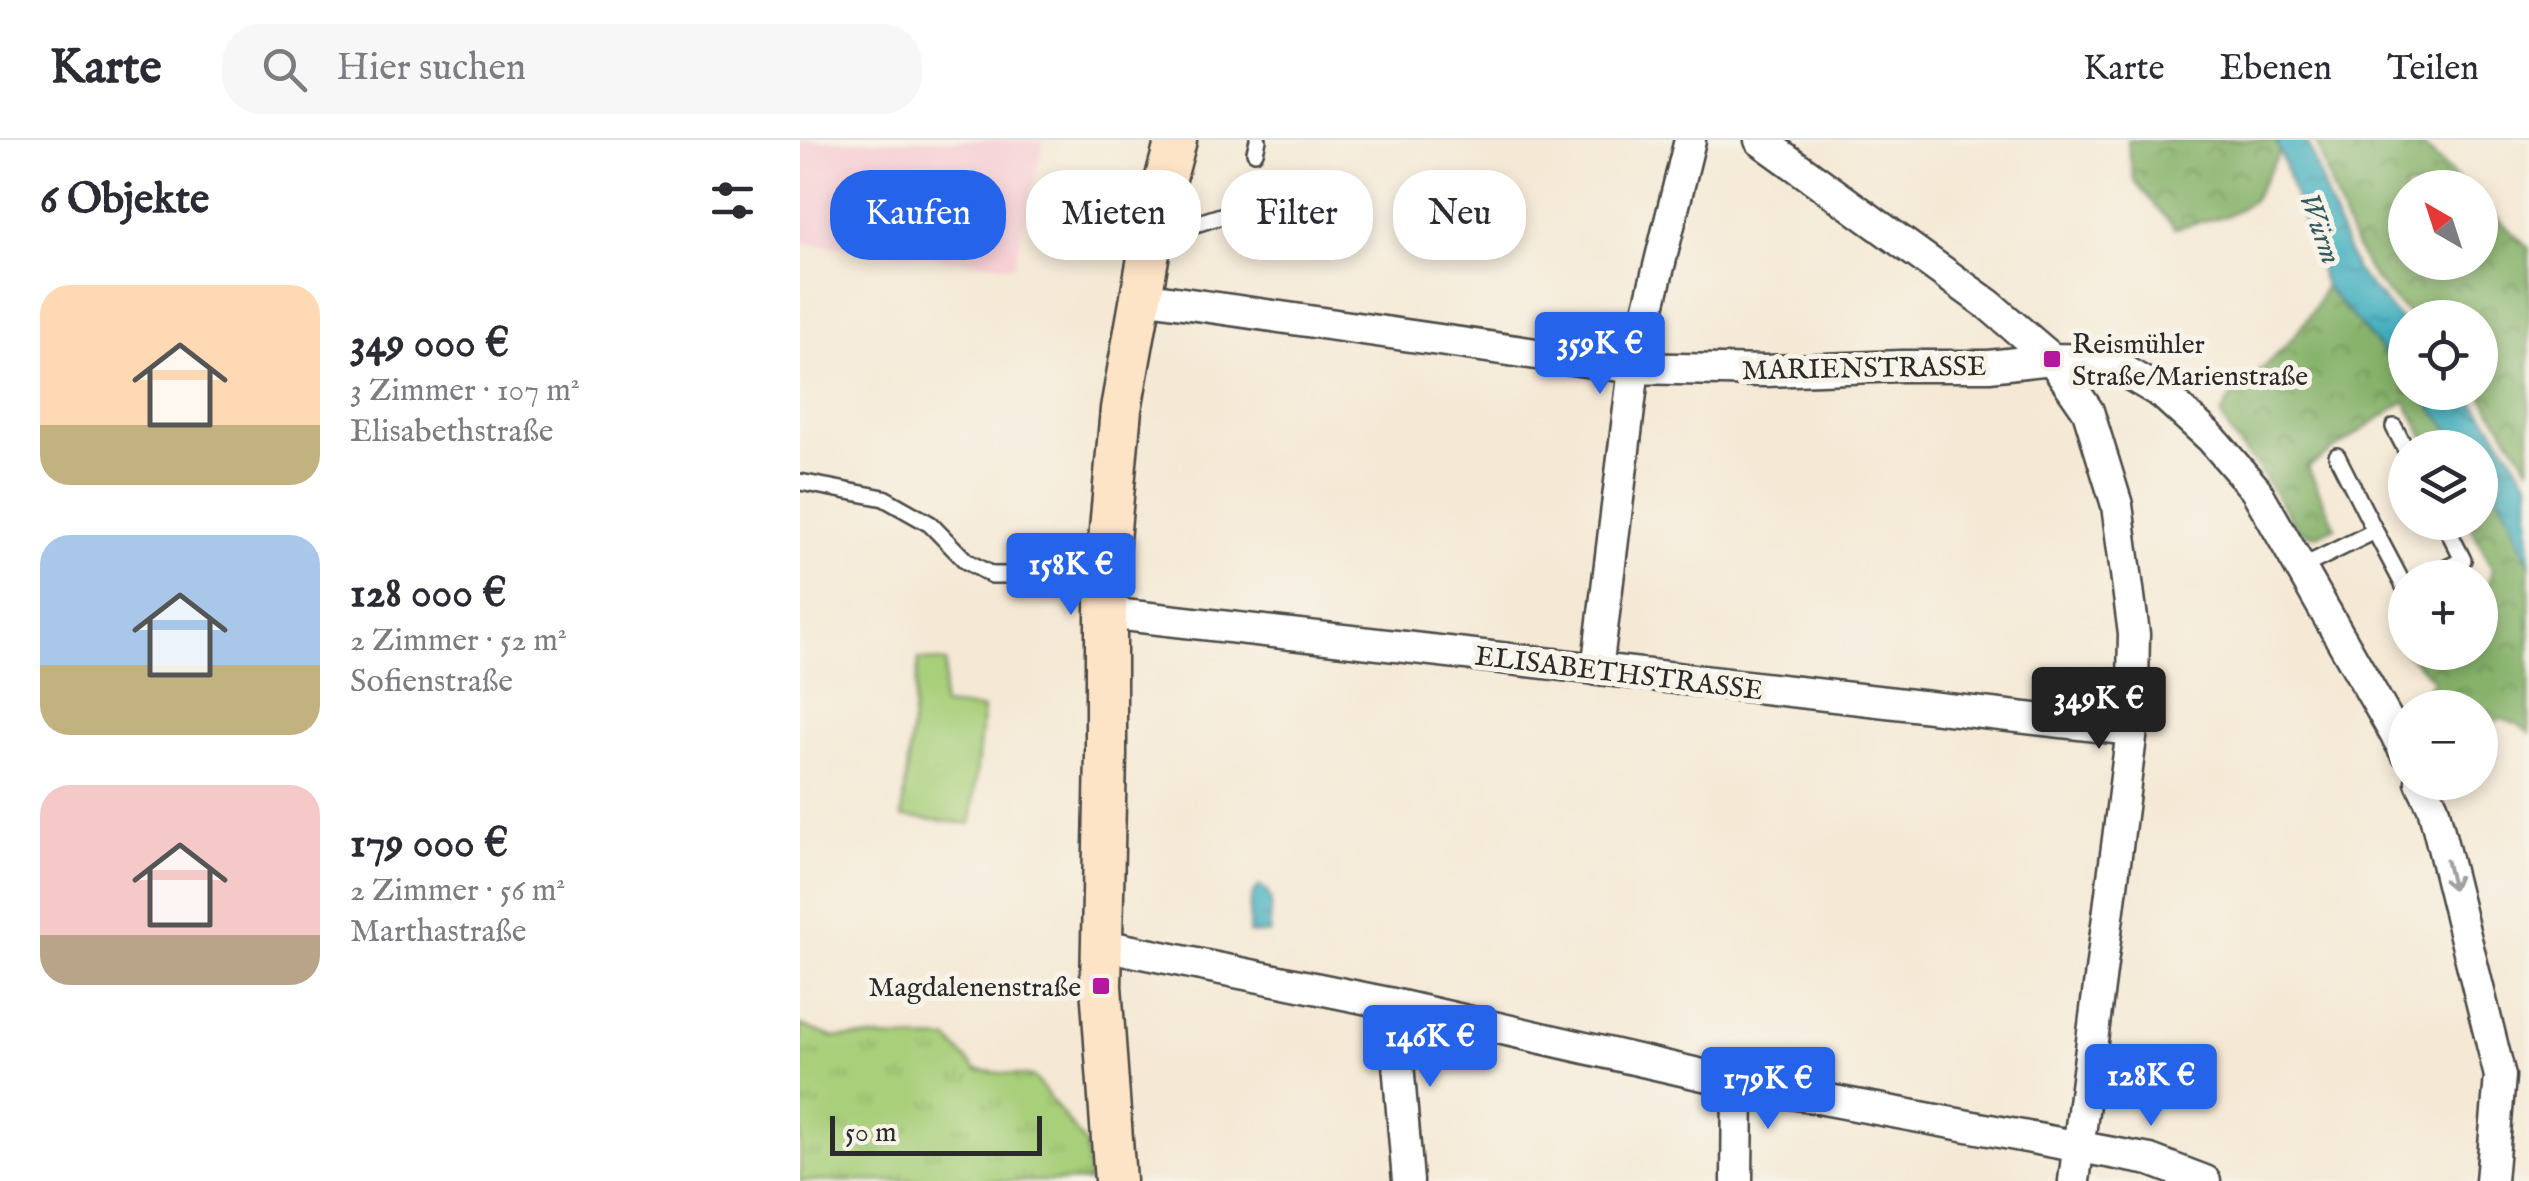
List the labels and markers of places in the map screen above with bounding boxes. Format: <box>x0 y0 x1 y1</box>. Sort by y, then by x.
pin: 359K € <box>1519 312 1681 397</box>
place label: Reismühler Straße/Marienstraße <box>2072 328 2308 395</box>
marker: Reismühler Straße/Marienstraße <box>2041 348 2063 370</box>
pin: 158K € <box>990 533 1152 618</box>
pin: 349K € <box>2018 667 2180 752</box>
place label: Magdalenenstraße <box>868 971 1081 1006</box>
marker: Magdalenenstraße <box>1090 975 1112 997</box>
pin: 146K € <box>1349 1005 1511 1090</box>
pin: 128K € <box>2070 1044 2232 1129</box>
pin: 179K € <box>1687 1047 1849 1132</box>

